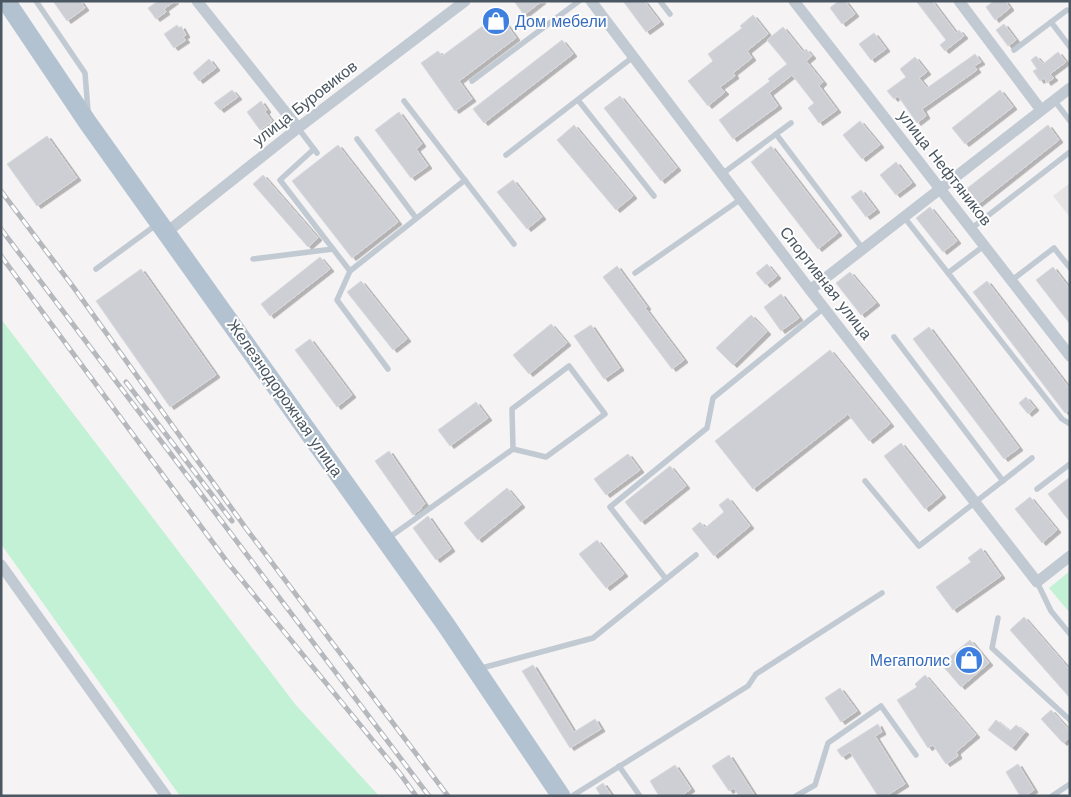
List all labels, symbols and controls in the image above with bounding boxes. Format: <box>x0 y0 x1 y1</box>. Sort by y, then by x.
shop icon: Дом мебели <box>481 6 511 36</box>
place label: Дом мебели <box>515 12 607 31</box>
street label: улица Буровиков <box>249 56 361 150</box>
street label: улица Нефтяников <box>894 107 996 229</box>
street label: Спортивная улица <box>776 223 876 343</box>
street label: Железнодорожная улица <box>223 316 347 481</box>
shop icon: Мегаполис <box>954 645 984 675</box>
place label: Мегаполис <box>870 651 950 670</box>

